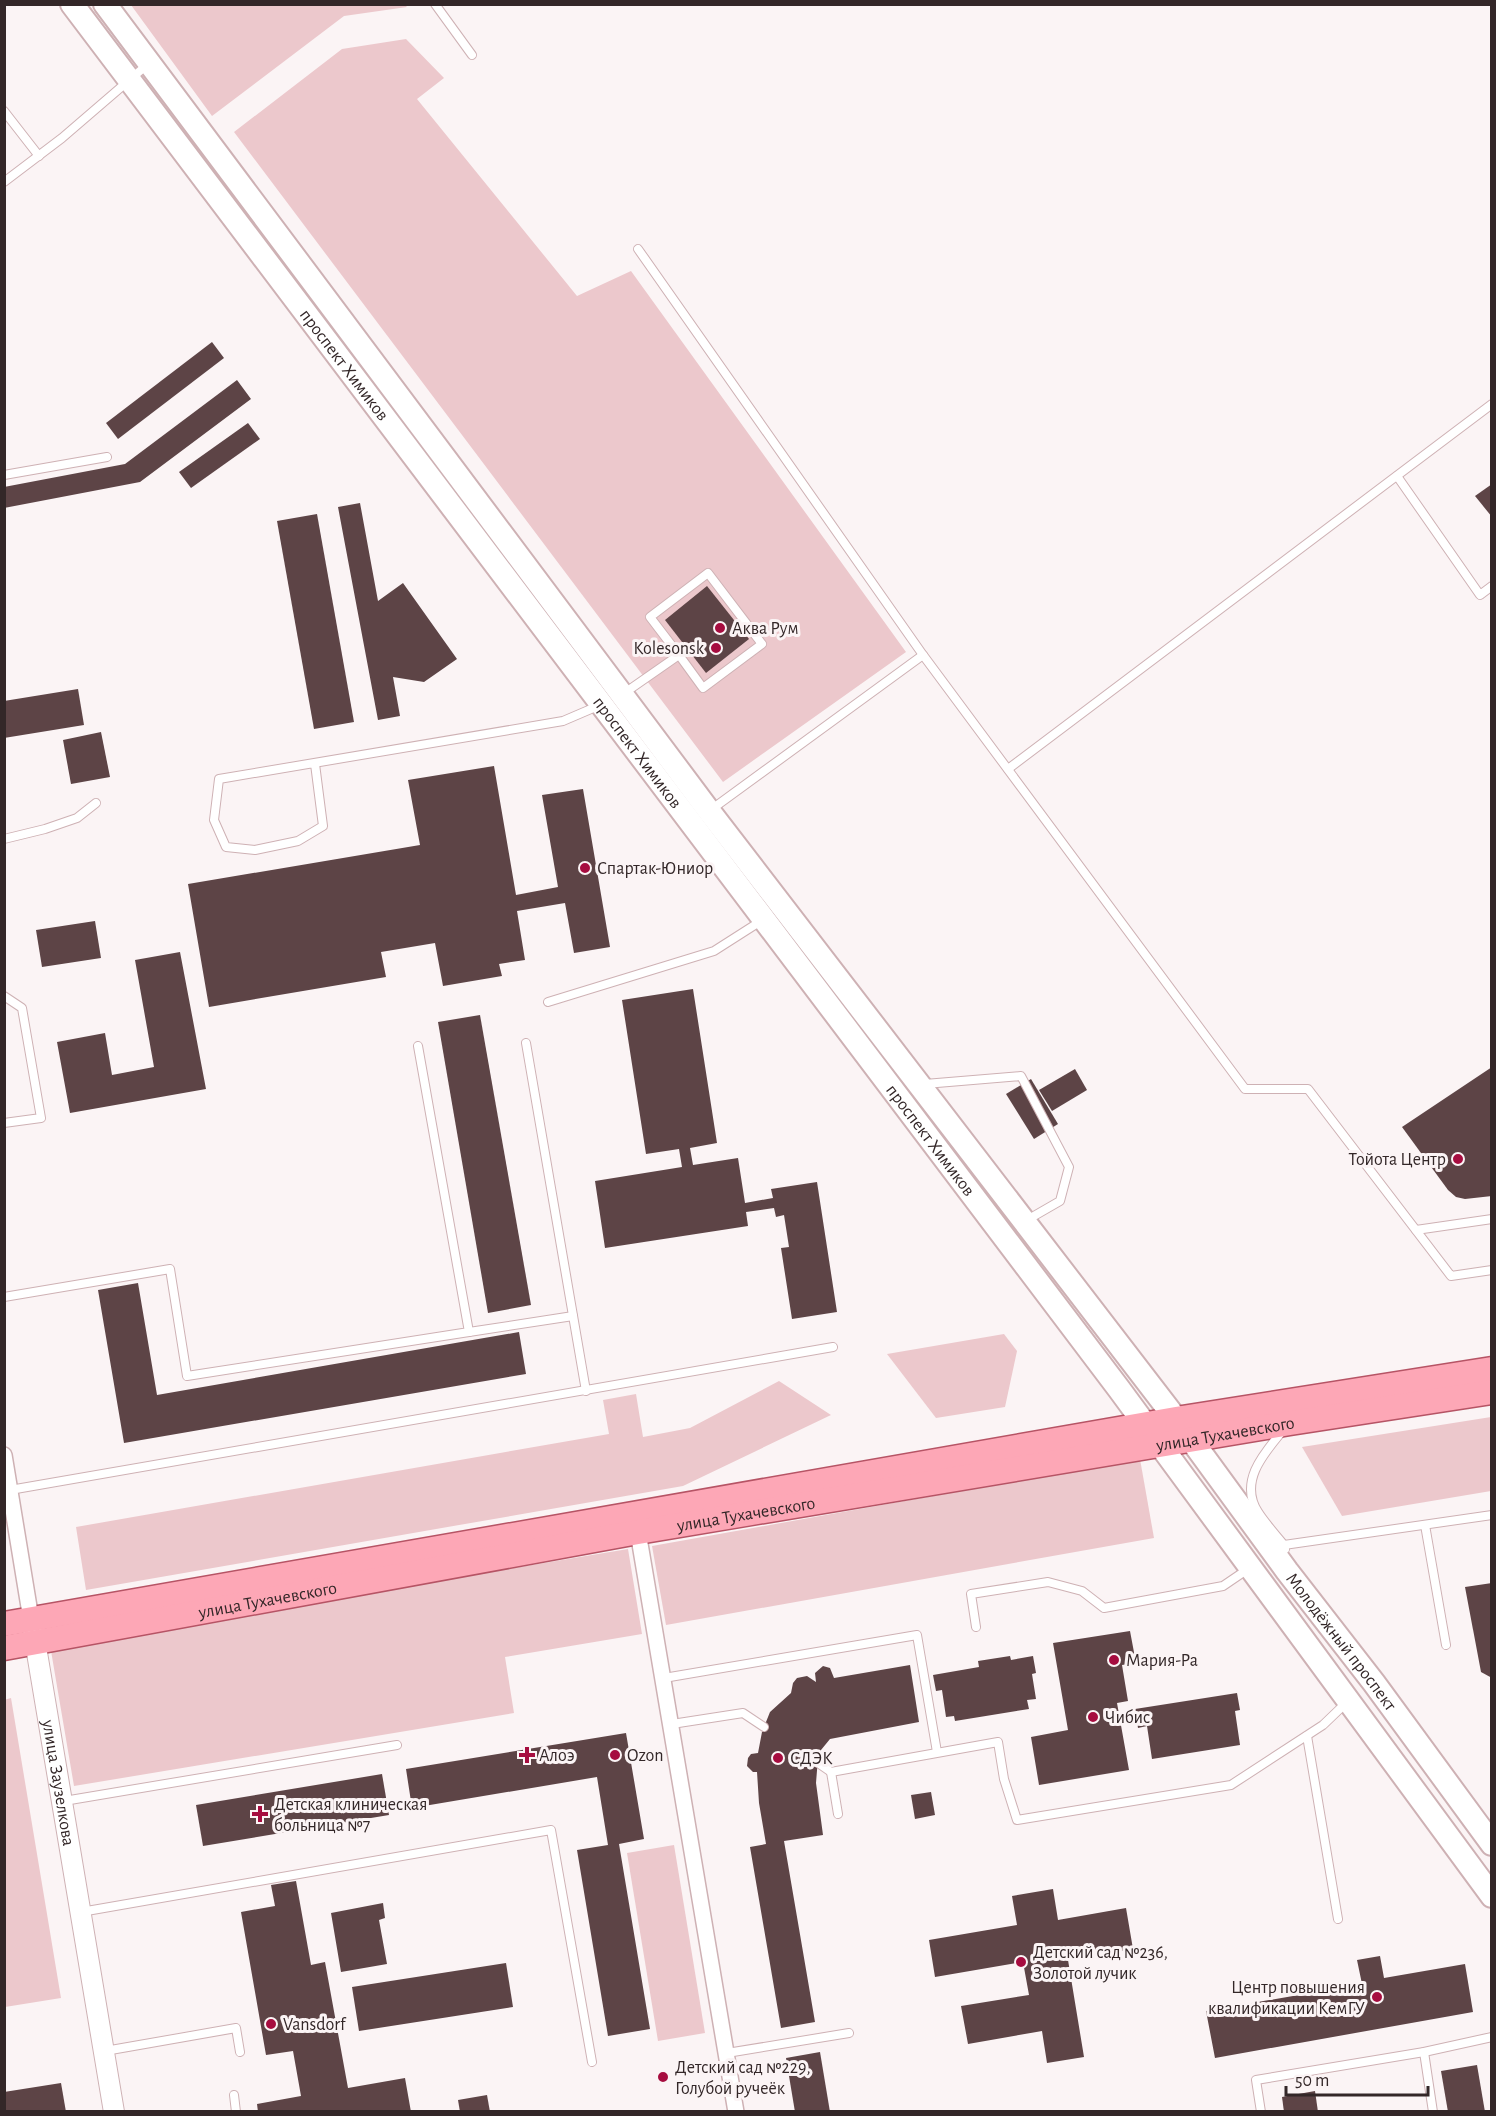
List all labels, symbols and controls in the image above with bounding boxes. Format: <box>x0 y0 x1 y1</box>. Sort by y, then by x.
street label: проспект Химиков <box>296 306 392 424</box>
place label: Аква Рум <box>732 620 799 638</box>
marker: Аква Рум <box>713 621 727 635</box>
place label: Kolesonsk <box>634 640 705 658</box>
marker: Kolesonsk <box>709 641 723 655</box>
street label: проспект Химиков <box>589 694 685 812</box>
place label: Спартак-Юниор <box>597 860 713 878</box>
marker: Спартак-Юниор <box>578 861 592 875</box>
street label: проспект Химиков <box>882 1081 978 1200</box>
place label: Тойота Центр <box>1349 1151 1446 1169</box>
marker: Тойота Центр <box>1451 1152 1465 1166</box>
street label: улица Тухачевского <box>1154 1414 1296 1455</box>
street label: улица Тухачевского <box>675 1495 817 1536</box>
street label: Молодёжный проспект <box>1282 1570 1399 1715</box>
street label: улица Тухачевского <box>196 1579 338 1622</box>
place label: Мария-Ра <box>1126 1652 1198 1670</box>
marker: Мария-Ра <box>1107 1653 1121 1667</box>
place label: Чибис <box>1105 1708 1150 1727</box>
marker: Чибис <box>1086 1710 1100 1724</box>
street label: улица Заузелкова <box>38 1718 77 1847</box>
place label: Алоэ <box>539 1747 575 1765</box>
place label: Ozon <box>627 1747 664 1765</box>
marker: Алоэ <box>520 1748 534 1762</box>
marker: Ozon <box>608 1748 622 1762</box>
place label: СДЭК <box>790 1750 833 1768</box>
marker: СДЭК <box>771 1751 785 1765</box>
place label: Детская клиническая больница №7 <box>274 1796 428 1835</box>
marker: Детская клиническая больница №7 <box>251 1805 269 1823</box>
place label: Детский сад №236, Золотой лучик <box>1033 1944 1168 1983</box>
marker: Детский сад №236, Золотой лучик <box>1014 1955 1028 1969</box>
place label: Центр повышения квалификации КемГУ <box>1208 1979 1365 2018</box>
marker: Центр повышения квалификации КемГУ <box>1370 1990 1384 2004</box>
place label: Vansdorf <box>283 2016 347 2034</box>
marker: Vansdorf <box>264 2017 278 2031</box>
place label: Детский сад №229, Голубой ручеёк <box>675 2059 811 2098</box>
scale bar <box>1286 2059 1428 2097</box>
marker: Детский сад №229, Голубой ручеёк <box>656 2070 670 2084</box>
text: 50 m <box>1295 2072 1329 2090</box>

